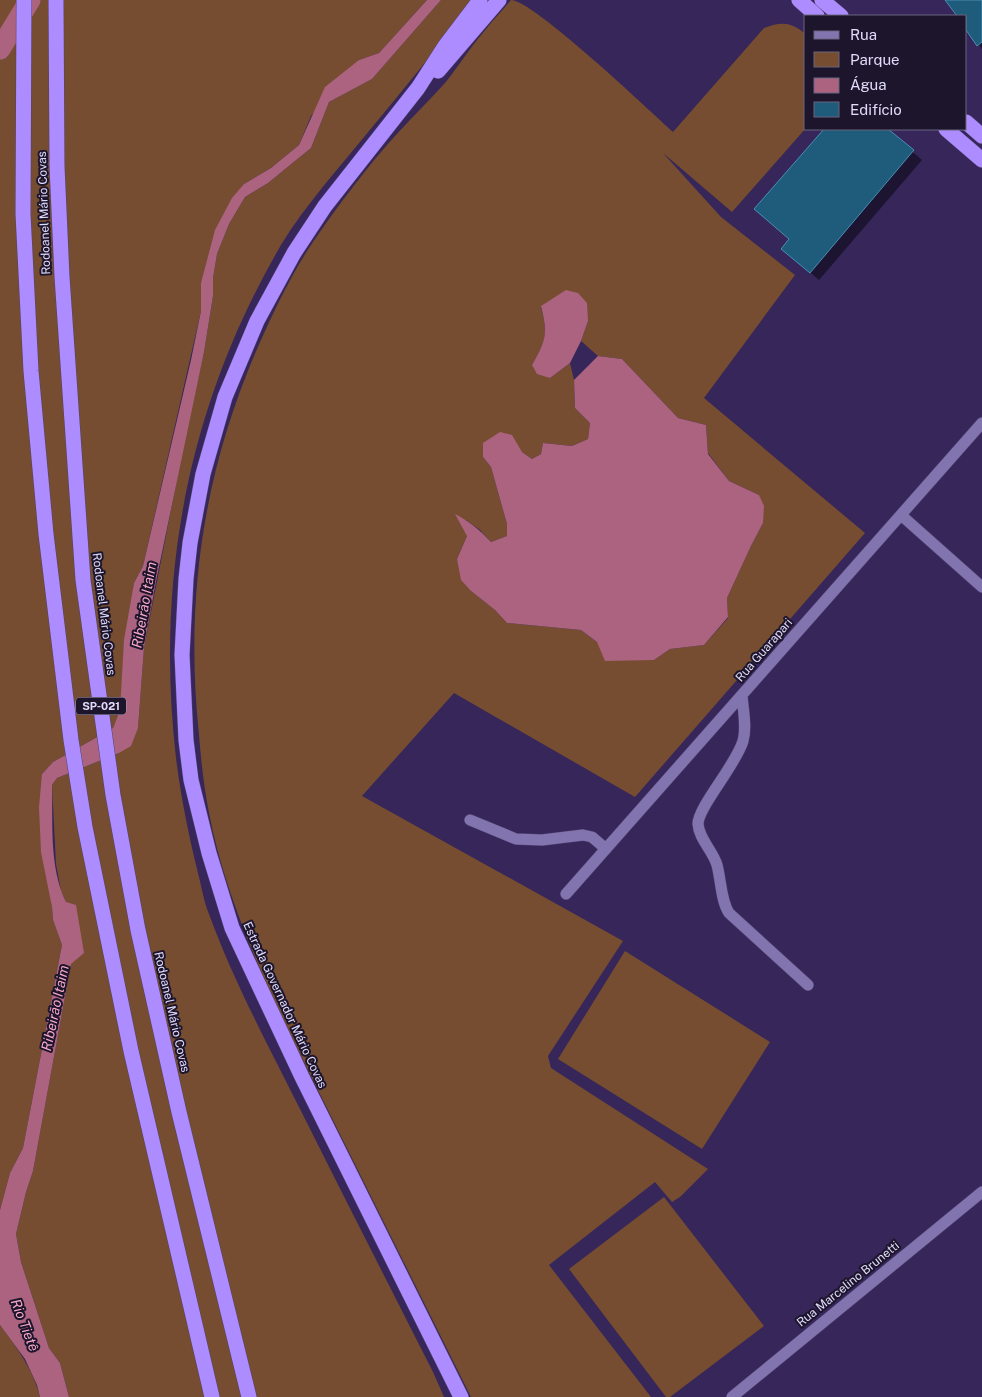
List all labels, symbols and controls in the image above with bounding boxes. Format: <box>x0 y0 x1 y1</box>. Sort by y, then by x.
legend <box>804 15 967 130</box>
text: Rua <box>850 26 877 43</box>
text: Parque <box>850 51 900 68</box>
text: Água <box>850 76 887 93</box>
text: Edifício <box>850 101 902 118</box>
street label: Rodoanel Mário Covas <box>35 151 53 275</box>
street label: Rodoanel Mário Covas <box>90 552 118 676</box>
water label: Ribeirão Itaim <box>129 561 159 649</box>
street label: Rua Guarapari <box>733 615 795 685</box>
road number: SP-021 <box>76 698 126 714</box>
street label: Estrada Governador Mário Covas <box>240 920 330 1090</box>
street label: Rodoanel Mário Covas <box>151 950 193 1074</box>
water label: Ribeirão Itaim <box>38 964 72 1052</box>
street label: Rua Marcelino Brunetti <box>794 1238 902 1330</box>
water label: Rio Tietê <box>8 1297 42 1354</box>

